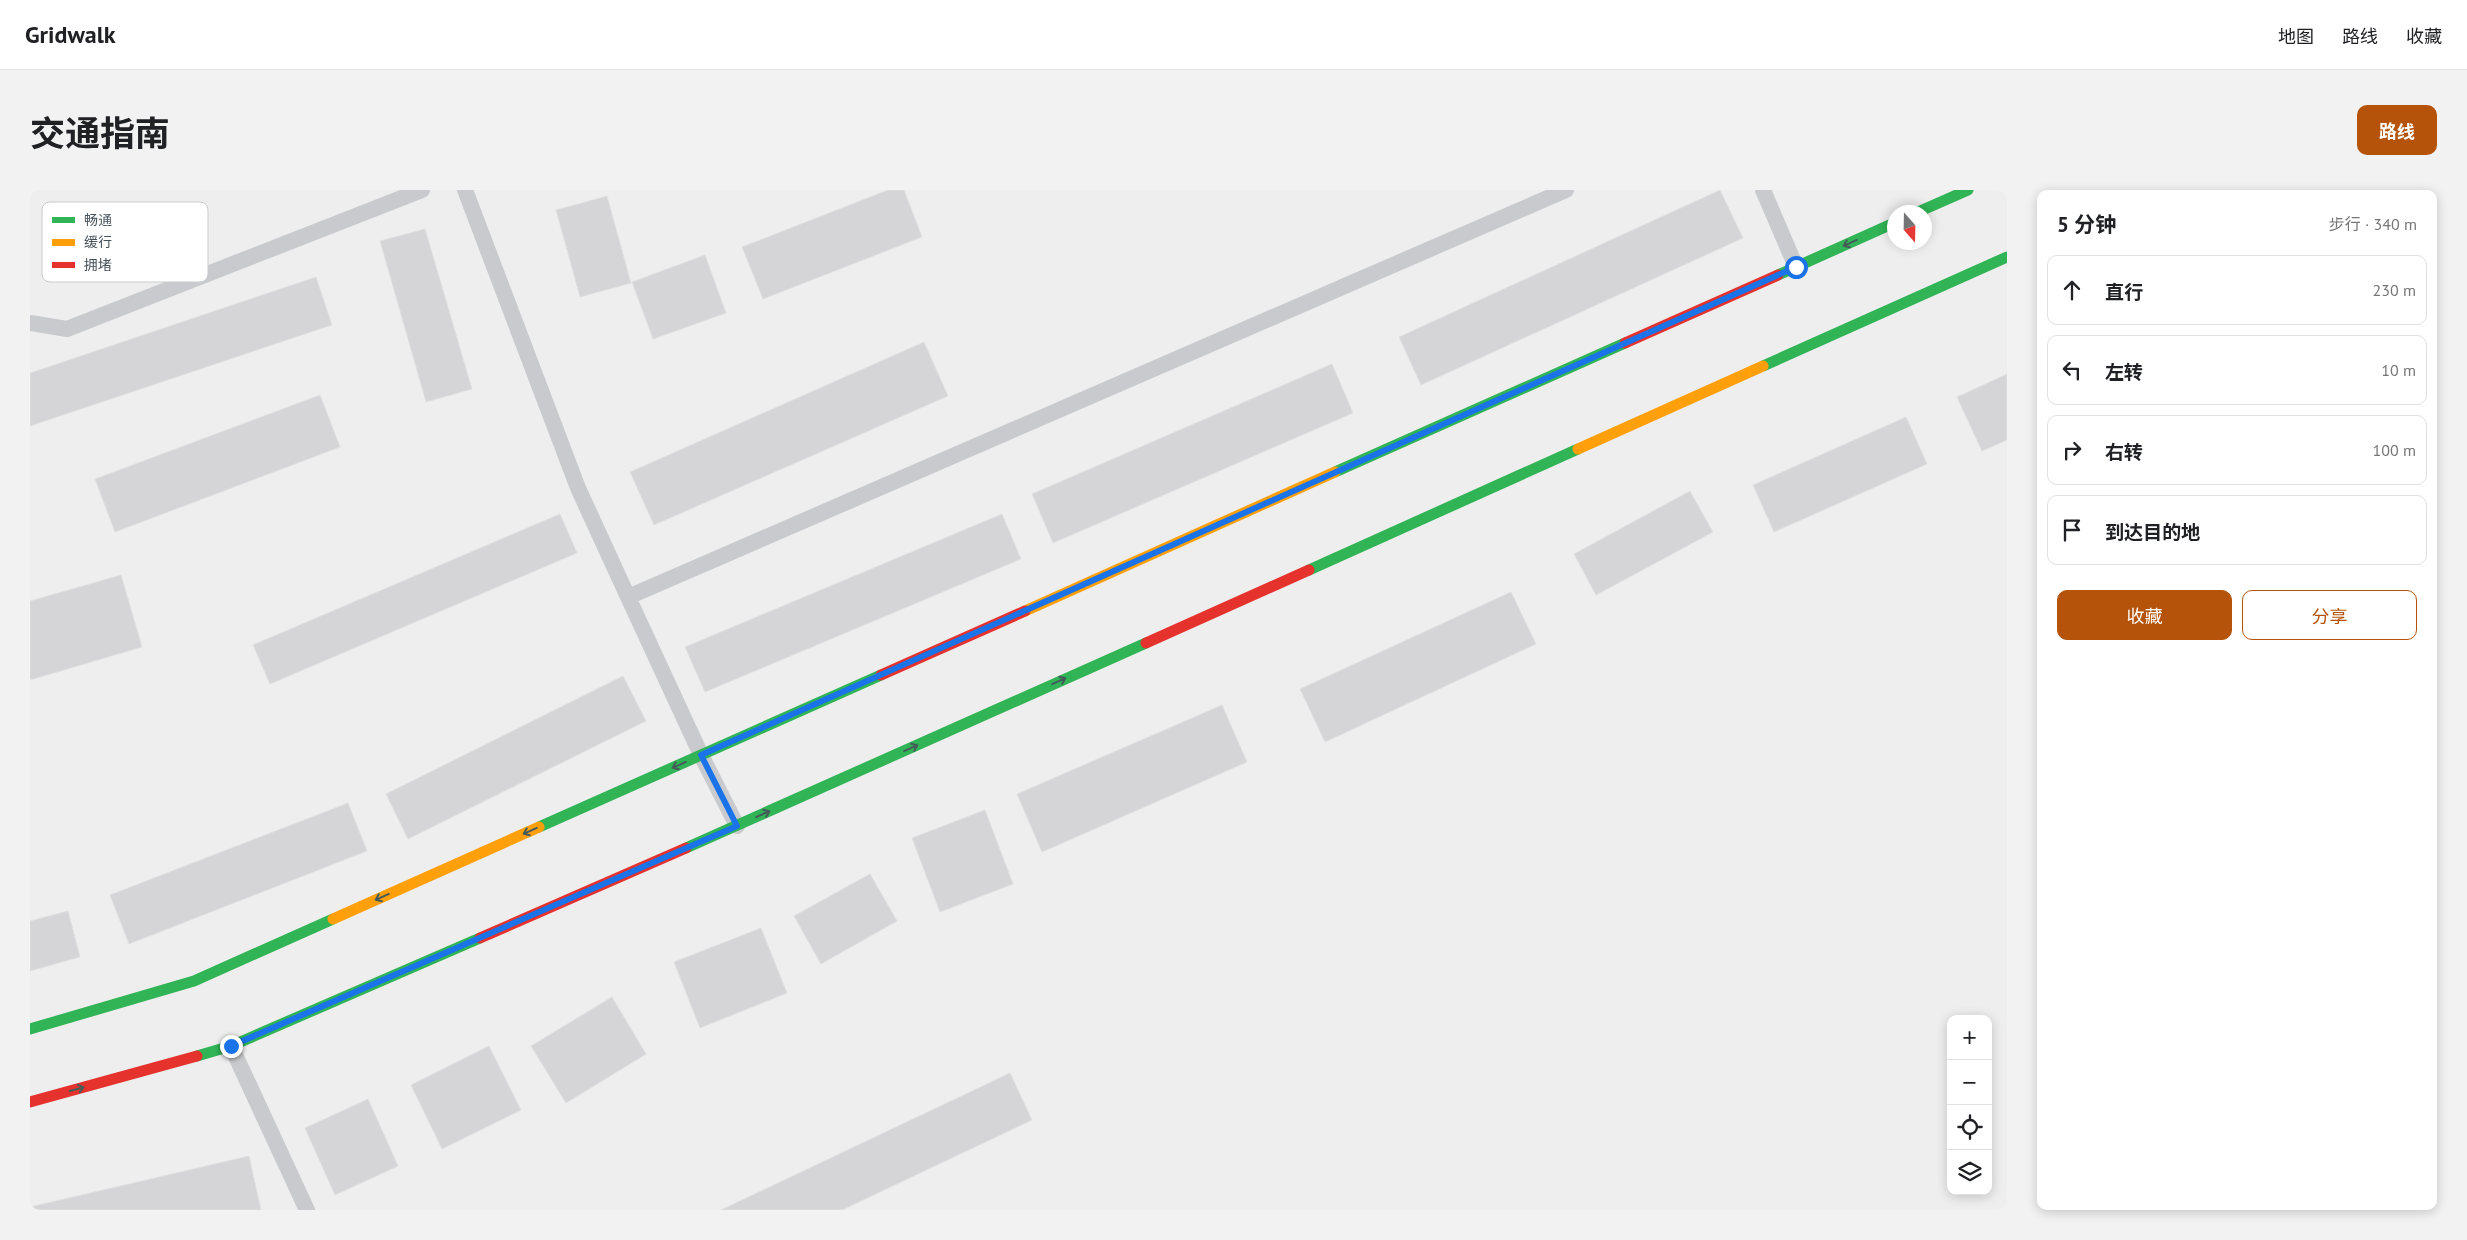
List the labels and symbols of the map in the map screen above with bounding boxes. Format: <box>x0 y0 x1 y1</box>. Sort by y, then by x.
legend <box>42 202 208 282</box>
north arrow <box>1887 205 1932 250</box>
text: 畅通 <box>84 211 112 229</box>
text: 缓行 <box>84 233 112 251</box>
one-way arrow <box>1843 238 1858 248</box>
text: 拥堵 <box>84 256 112 274</box>
route start <box>1785 256 1808 279</box>
one-way arrow <box>1051 676 1066 686</box>
one-way arrow <box>903 742 918 752</box>
one-way arrow <box>672 761 687 771</box>
one-way arrow <box>755 809 770 819</box>
one-way arrow <box>523 827 538 837</box>
one-way arrow <box>375 893 390 903</box>
route end <box>220 1035 243 1058</box>
one-way arrow <box>69 1083 85 1093</box>

